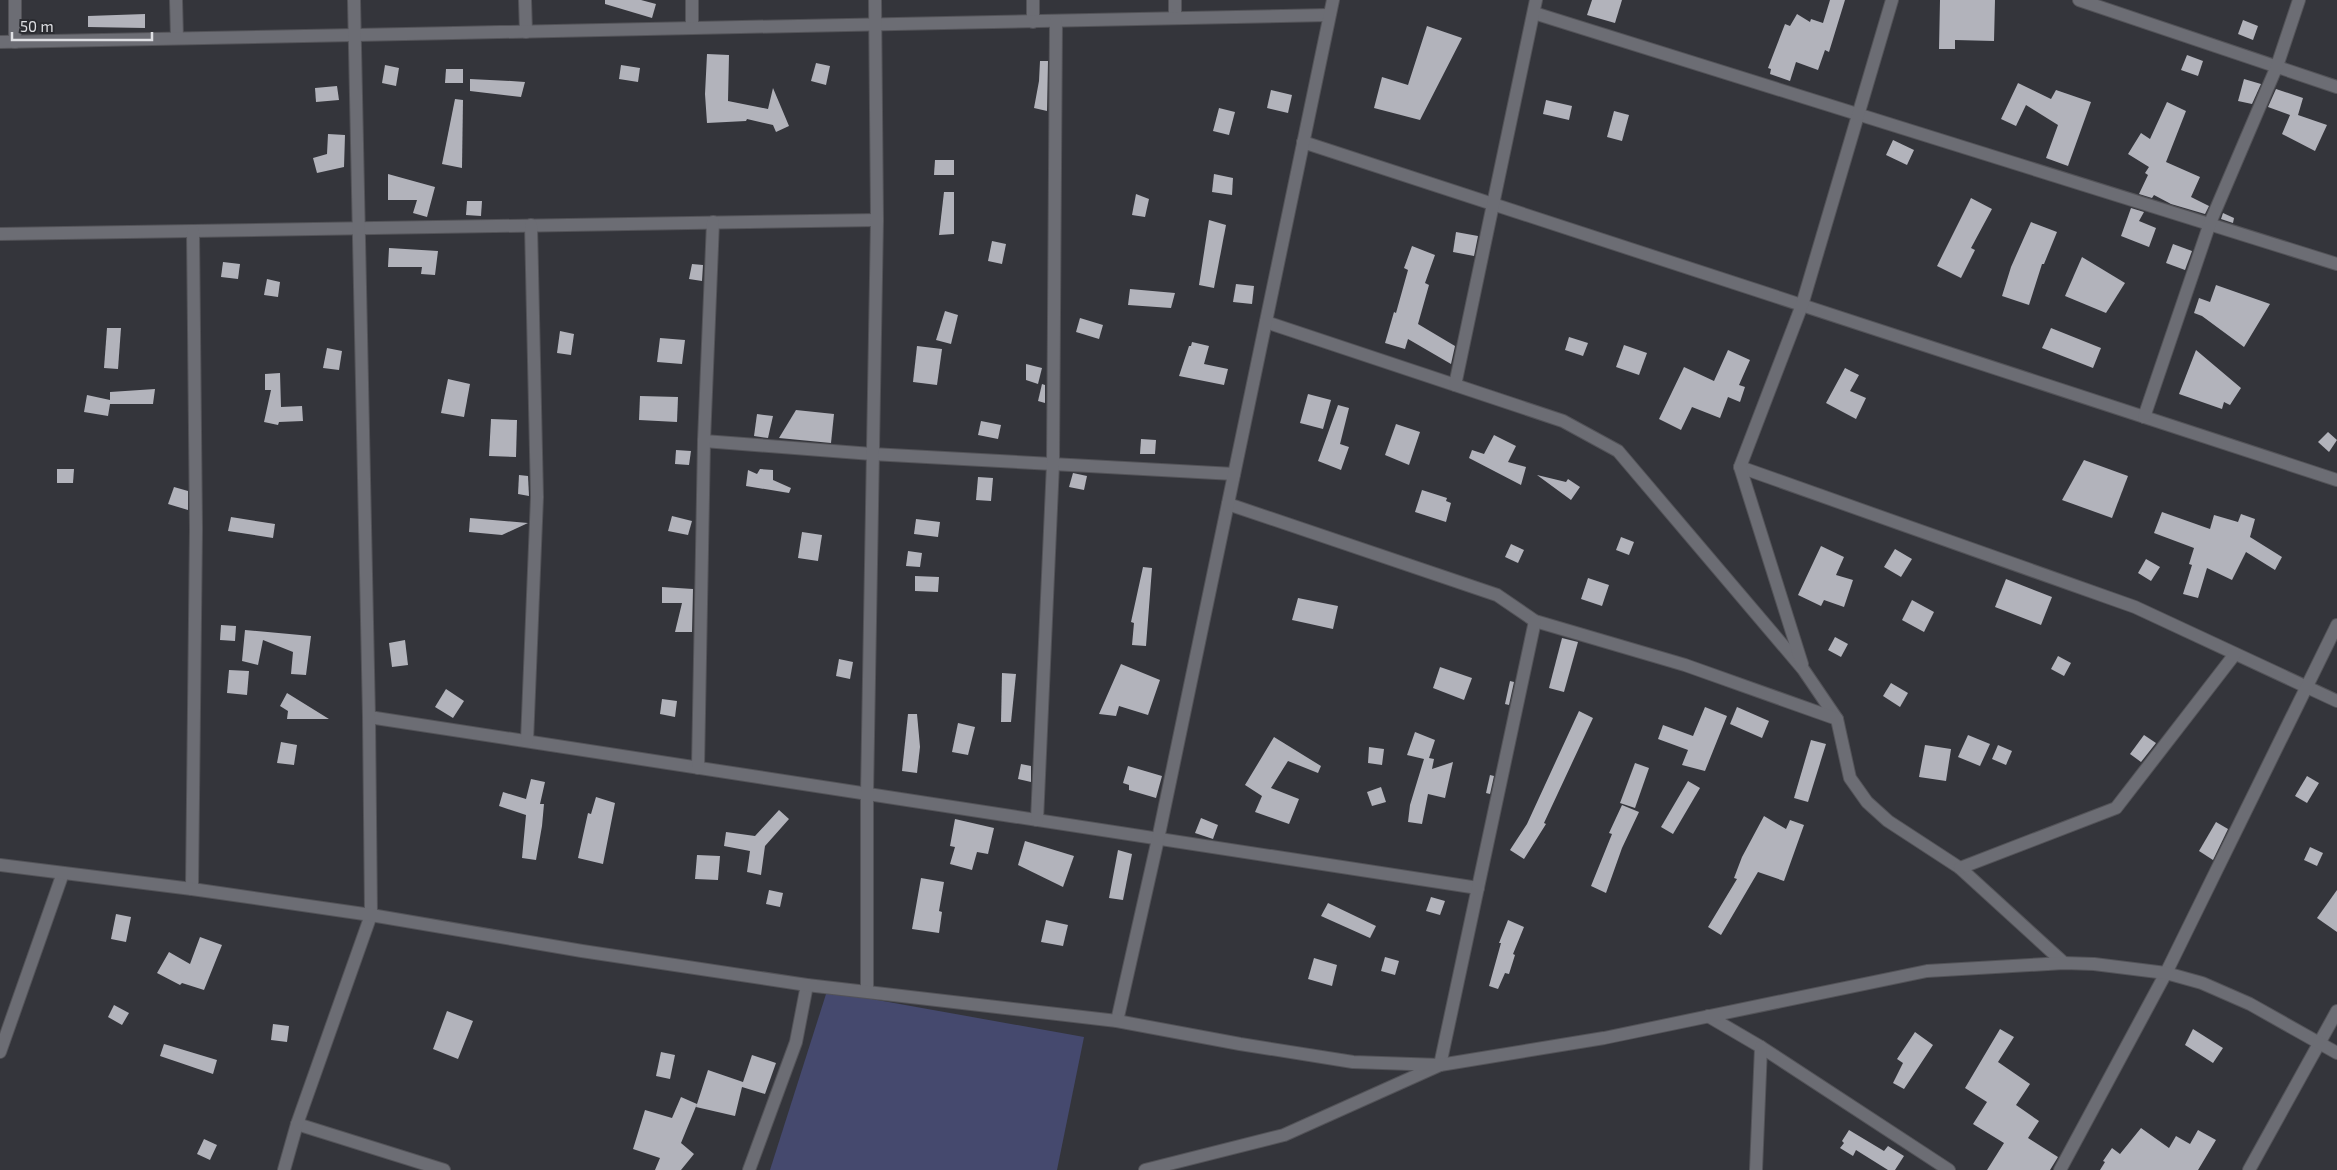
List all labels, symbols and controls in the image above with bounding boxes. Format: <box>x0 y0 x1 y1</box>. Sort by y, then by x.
scale bar <box>12 10 152 42</box>
text: 50 m <box>20 17 54 35</box>

